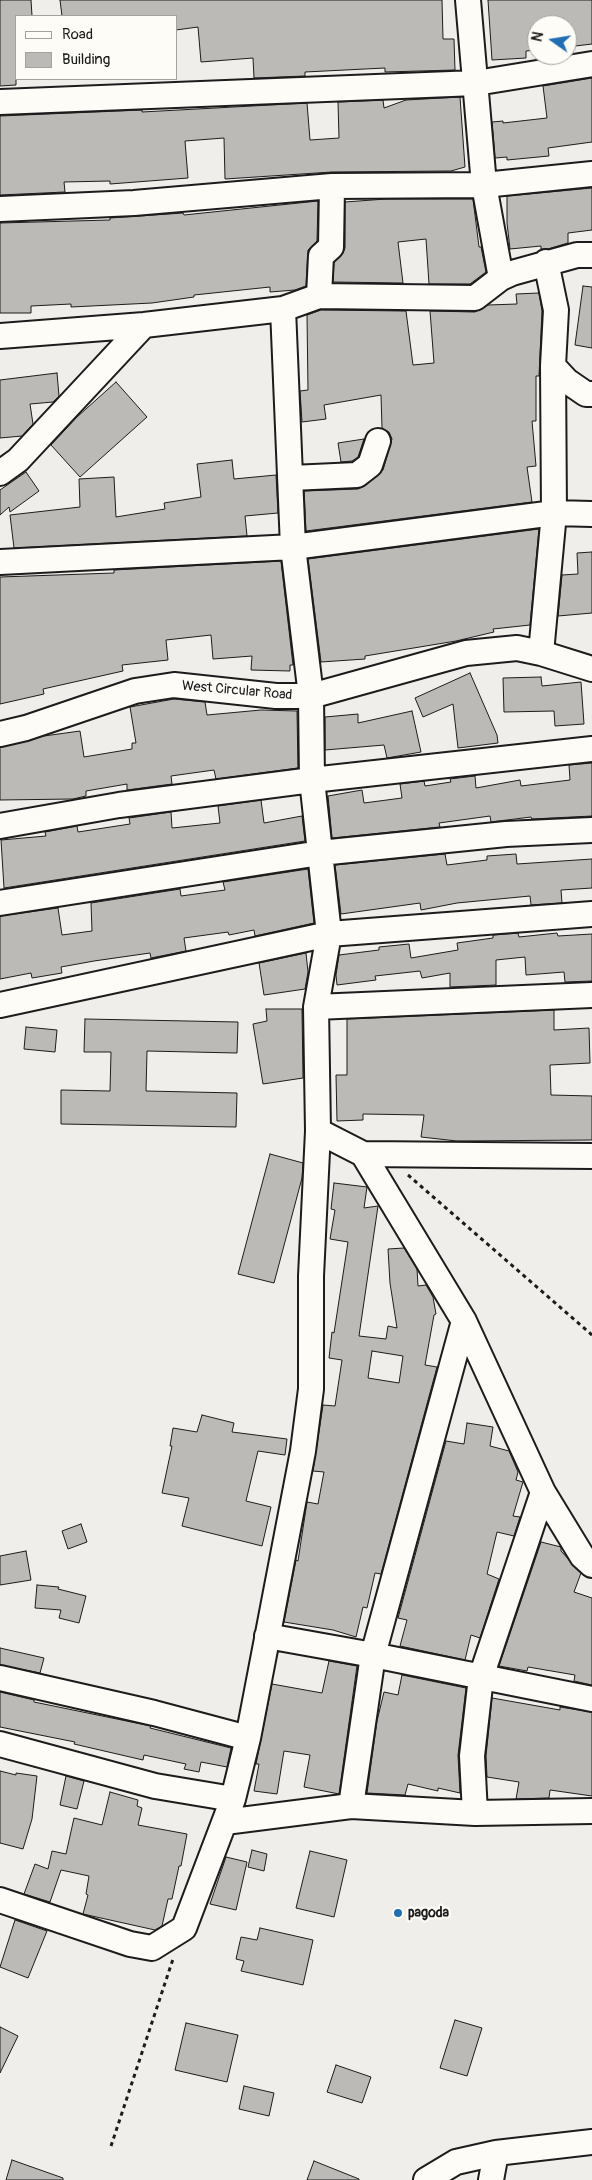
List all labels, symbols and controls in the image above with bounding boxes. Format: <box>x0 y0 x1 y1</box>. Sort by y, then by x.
legend <box>15 15 178 80</box>
north arrow <box>527 15 577 65</box>
text: Road <box>62 25 93 44</box>
text: N <box>529 30 547 43</box>
text: Building <box>62 50 110 69</box>
street label: West Circular Road <box>181 678 293 704</box>
place label: pagoda <box>408 1905 449 1921</box>
marker: pagoda <box>392 1907 404 1919</box>

